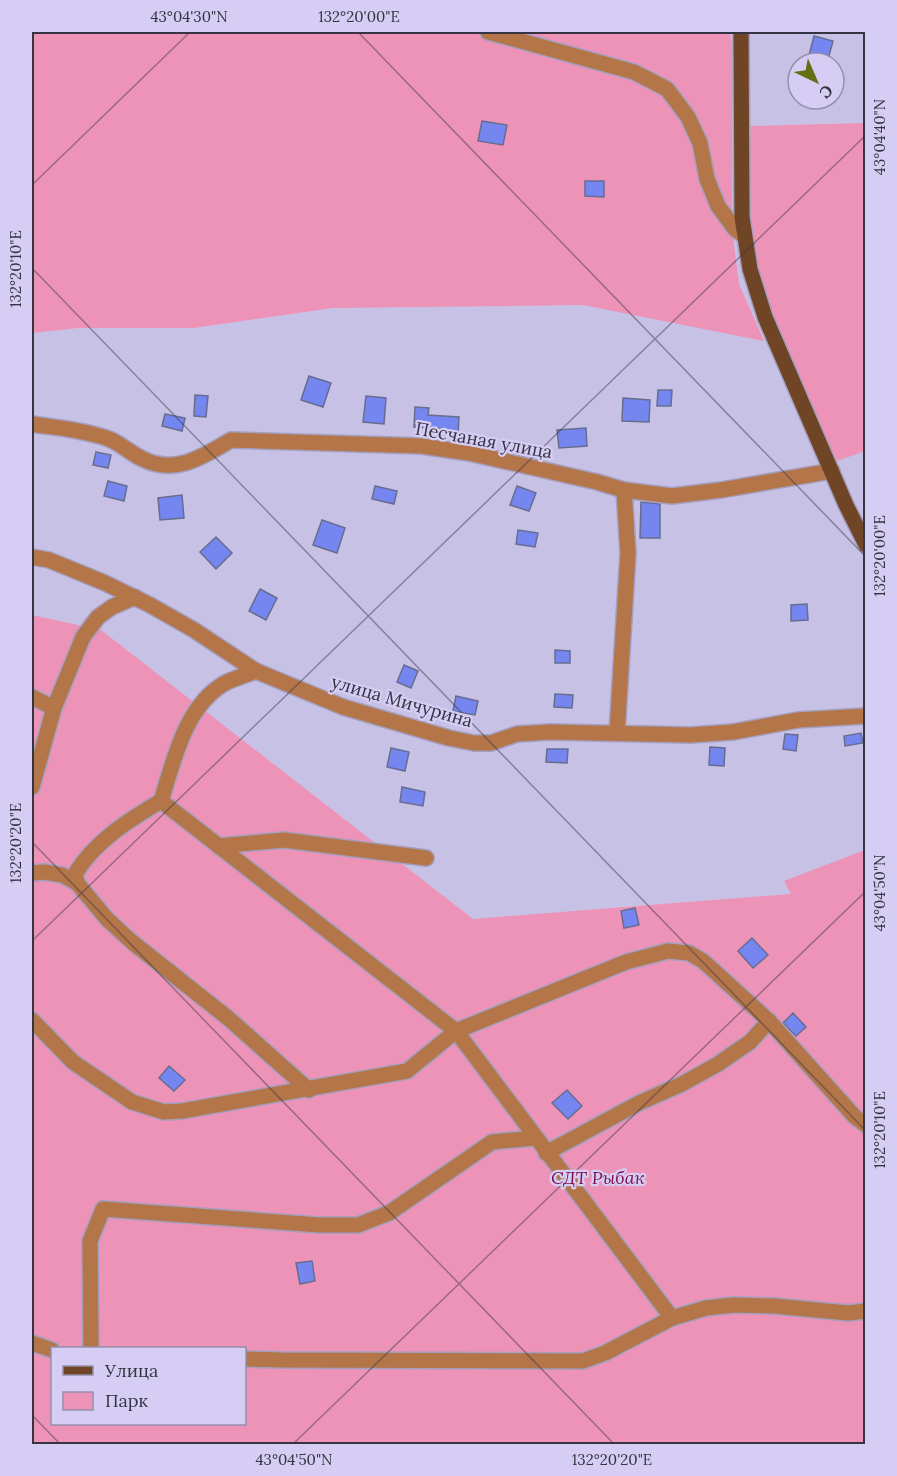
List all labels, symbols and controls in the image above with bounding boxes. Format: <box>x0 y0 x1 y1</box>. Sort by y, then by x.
text: 43°04'30"N <box>150 7 228 26</box>
text: 132°20'00"E <box>318 7 400 26</box>
north arrow <box>786 51 846 111</box>
text: С <box>816 81 837 103</box>
text: 43°04'40"N <box>870 99 889 175</box>
text: 132°20'10"E <box>6 230 25 308</box>
street label: Песчаная улица <box>414 417 554 463</box>
text: 132°20'00"E <box>870 515 889 597</box>
street label: улица Мичурина <box>329 670 475 732</box>
text: 132°20'20"E <box>6 803 25 883</box>
text: 43°04'50"N <box>870 854 889 932</box>
text: 132°20'10"E <box>870 1091 889 1169</box>
park label: СДТ Рыбак <box>551 1166 645 1189</box>
legend <box>51 1347 246 1425</box>
text: Улица <box>104 1359 158 1382</box>
text: Парк <box>105 1389 149 1412</box>
text: 43°04'50"N <box>255 1450 333 1469</box>
text: 132°20'20"E <box>572 1450 652 1469</box>

